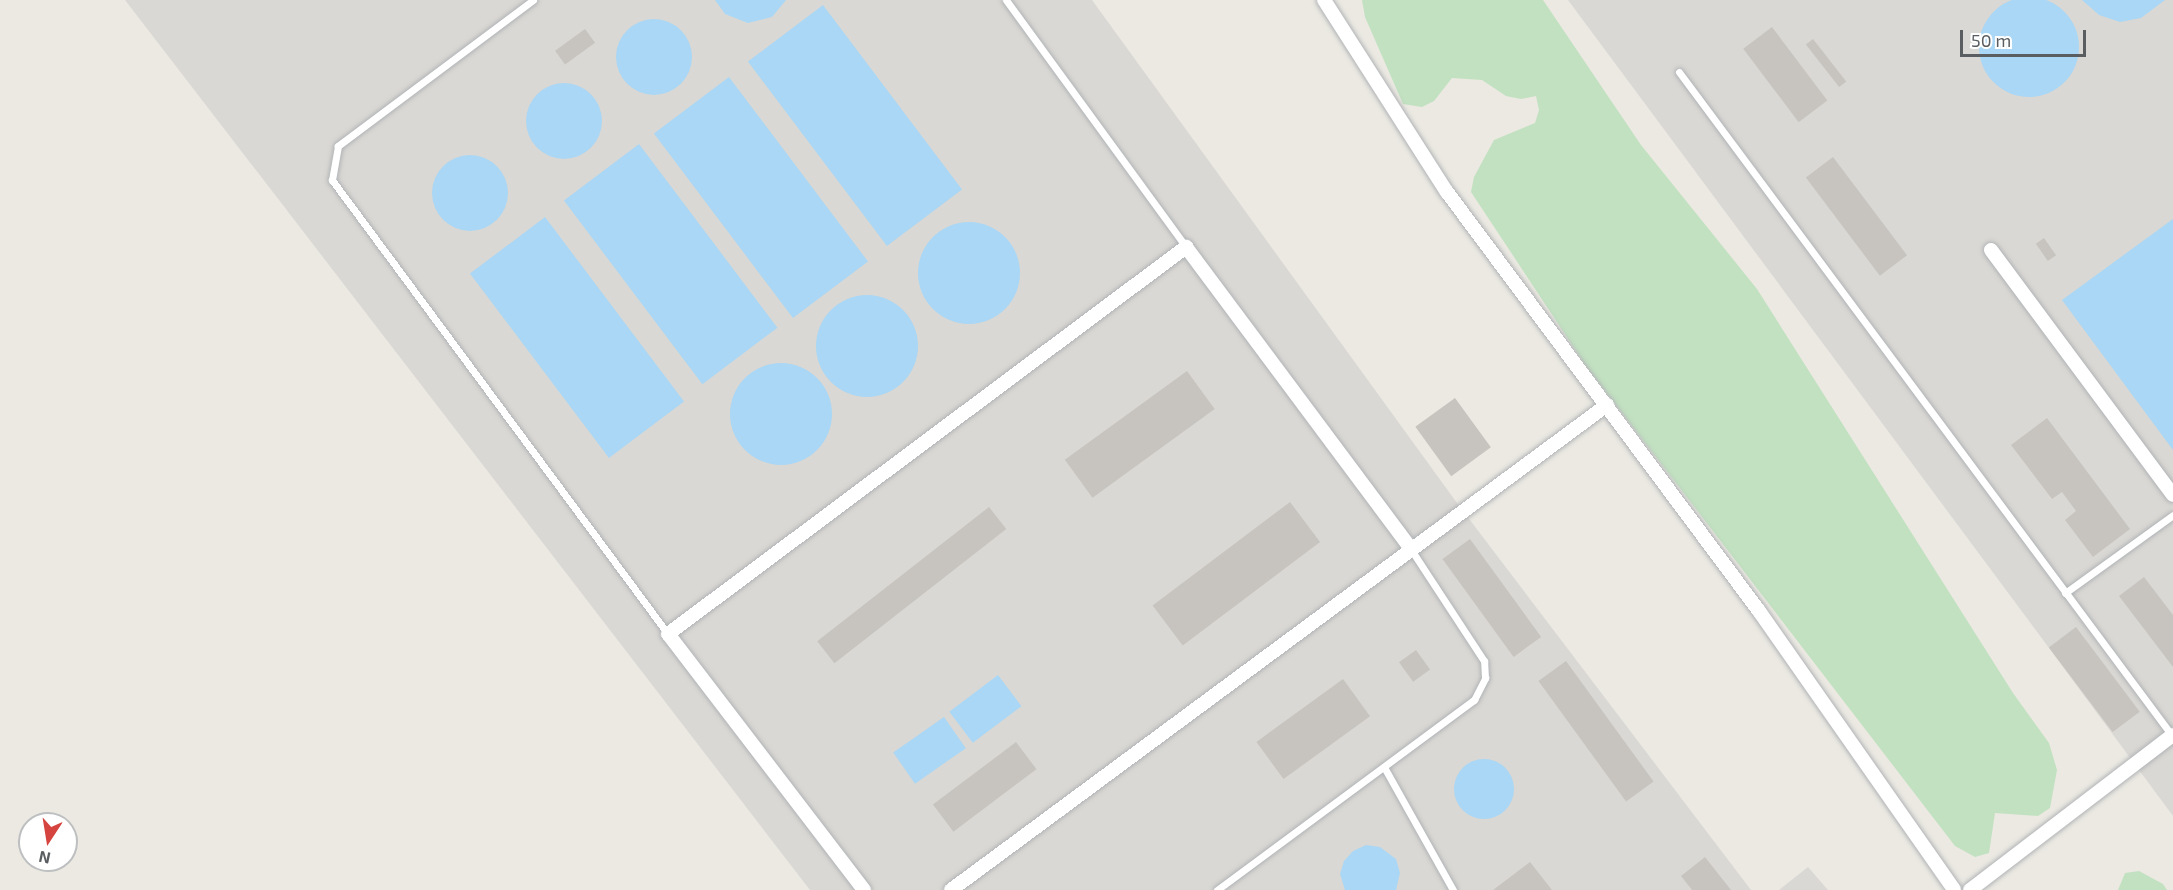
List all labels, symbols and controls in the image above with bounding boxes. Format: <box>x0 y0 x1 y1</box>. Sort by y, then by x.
scale bar <box>1963 18 2089 56</box>
text: 50 m <box>1971 29 2011 51</box>
north arrow <box>18 812 78 872</box>
text: N <box>37 848 52 869</box>

